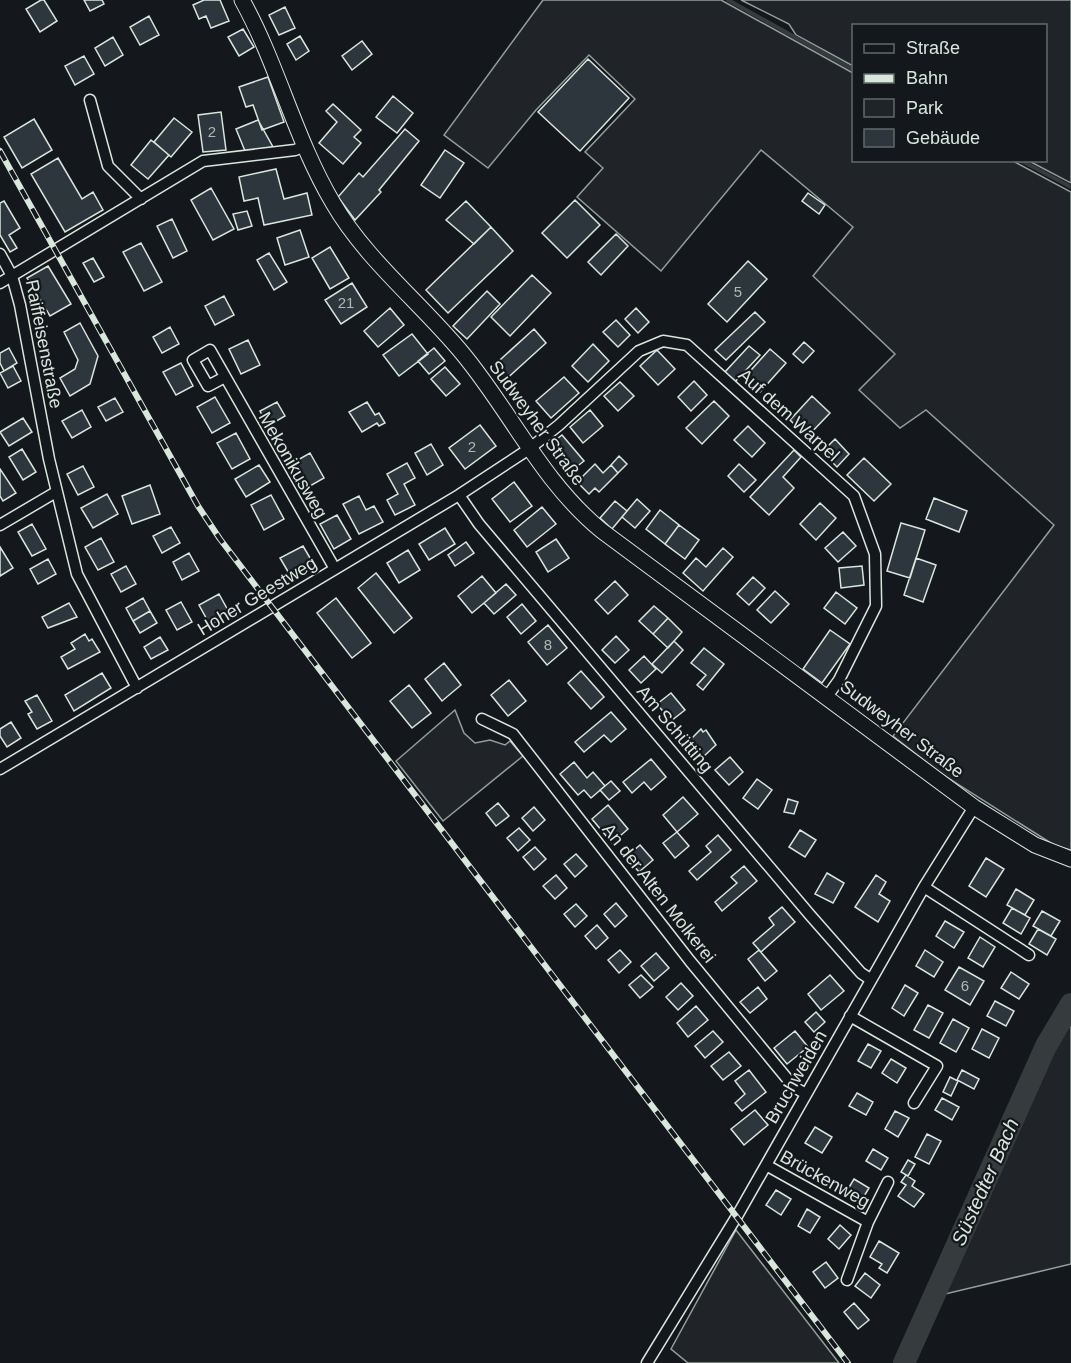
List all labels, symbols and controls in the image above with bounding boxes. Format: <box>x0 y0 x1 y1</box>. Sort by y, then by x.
legend <box>852 24 1047 162</box>
text: Straße <box>906 38 960 58</box>
text: Bahn <box>906 68 948 88</box>
text: Park <box>906 98 944 118</box>
house number: 2 <box>208 123 216 140</box>
text: Gebäude <box>906 128 980 148</box>
street label: Raiffeisenstraße <box>22 278 66 410</box>
house number: 5 <box>734 283 742 300</box>
house number: 21 <box>338 294 354 311</box>
street label: Sudweyher Straße <box>485 357 589 489</box>
street label: Auf dem Warpel <box>735 365 843 465</box>
street label: Mekonikusweg <box>255 408 331 522</box>
house number: 2 <box>468 438 476 455</box>
street label: Hoher Geestweg <box>194 553 320 639</box>
house number: 8 <box>544 636 552 653</box>
street label: Sudweyher Straße <box>836 676 968 782</box>
street label: Am Schütting <box>633 682 717 776</box>
street label: An der Alten Molkerei <box>598 819 720 967</box>
house number: 6 <box>961 977 969 994</box>
street label: Bruchweiden <box>761 1027 831 1127</box>
water label: Süstedter Bach <box>947 1115 1023 1249</box>
street label: Brückenweg <box>777 1146 873 1212</box>

